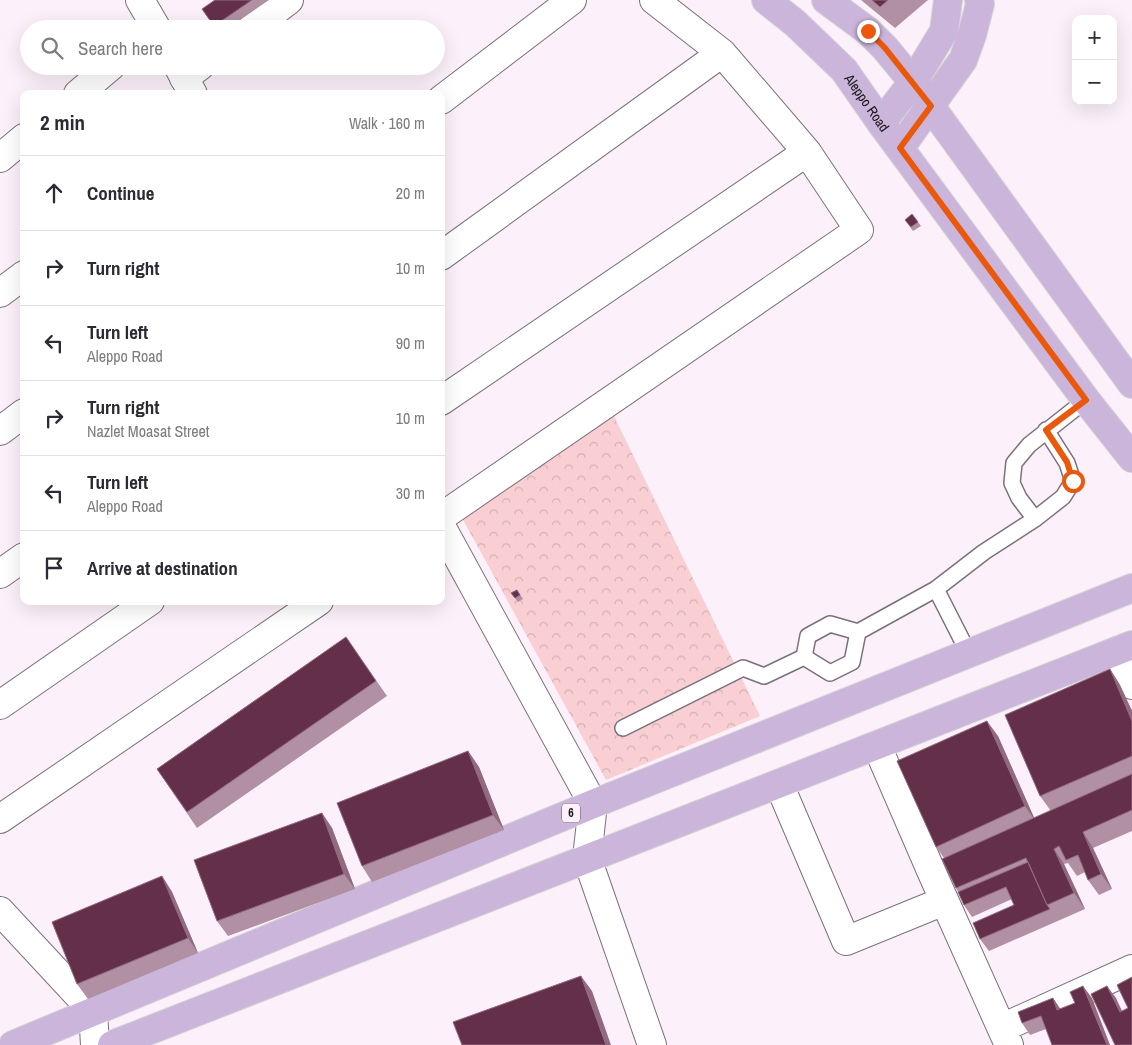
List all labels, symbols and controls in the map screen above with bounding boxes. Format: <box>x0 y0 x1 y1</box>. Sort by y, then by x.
map controls <box>1072 15 1117 105</box>
button: + <box>1072 15 1117 60</box>
search box <box>20 20 445 75</box>
route end <box>857 20 880 43</box>
icon: search <box>38 34 66 62</box>
text: Search here <box>78 35 163 61</box>
button: − <box>1072 60 1117 105</box>
street label: Aleppo Road <box>840 70 893 135</box>
text: 2 min <box>40 108 85 137</box>
text: Walk · 160 m <box>349 112 425 134</box>
icon: ahead <box>40 179 68 207</box>
text: Continue <box>87 180 155 206</box>
text: 20 m <box>396 182 425 204</box>
icon: right <box>40 254 68 282</box>
text: Turn right <box>87 255 159 281</box>
text: 10 m <box>396 257 425 279</box>
text: Turn left <box>87 319 148 345</box>
icon: left <box>40 329 68 357</box>
text: 90 m <box>396 332 425 354</box>
text: Aleppo Road <box>87 345 163 367</box>
text: Turn right <box>87 394 159 420</box>
icon: right <box>40 404 68 432</box>
text: 10 m <box>396 407 425 429</box>
text: Nazlet Moasat Street <box>87 420 210 442</box>
text: Turn left <box>87 469 148 495</box>
route start <box>1062 470 1085 493</box>
icon: left <box>40 479 68 507</box>
text: 30 m <box>396 482 425 504</box>
text: Aleppo Road <box>87 495 163 517</box>
icon: arrive <box>40 554 68 582</box>
text: Arrive at destination <box>87 555 238 581</box>
road number: 6 <box>562 804 580 822</box>

